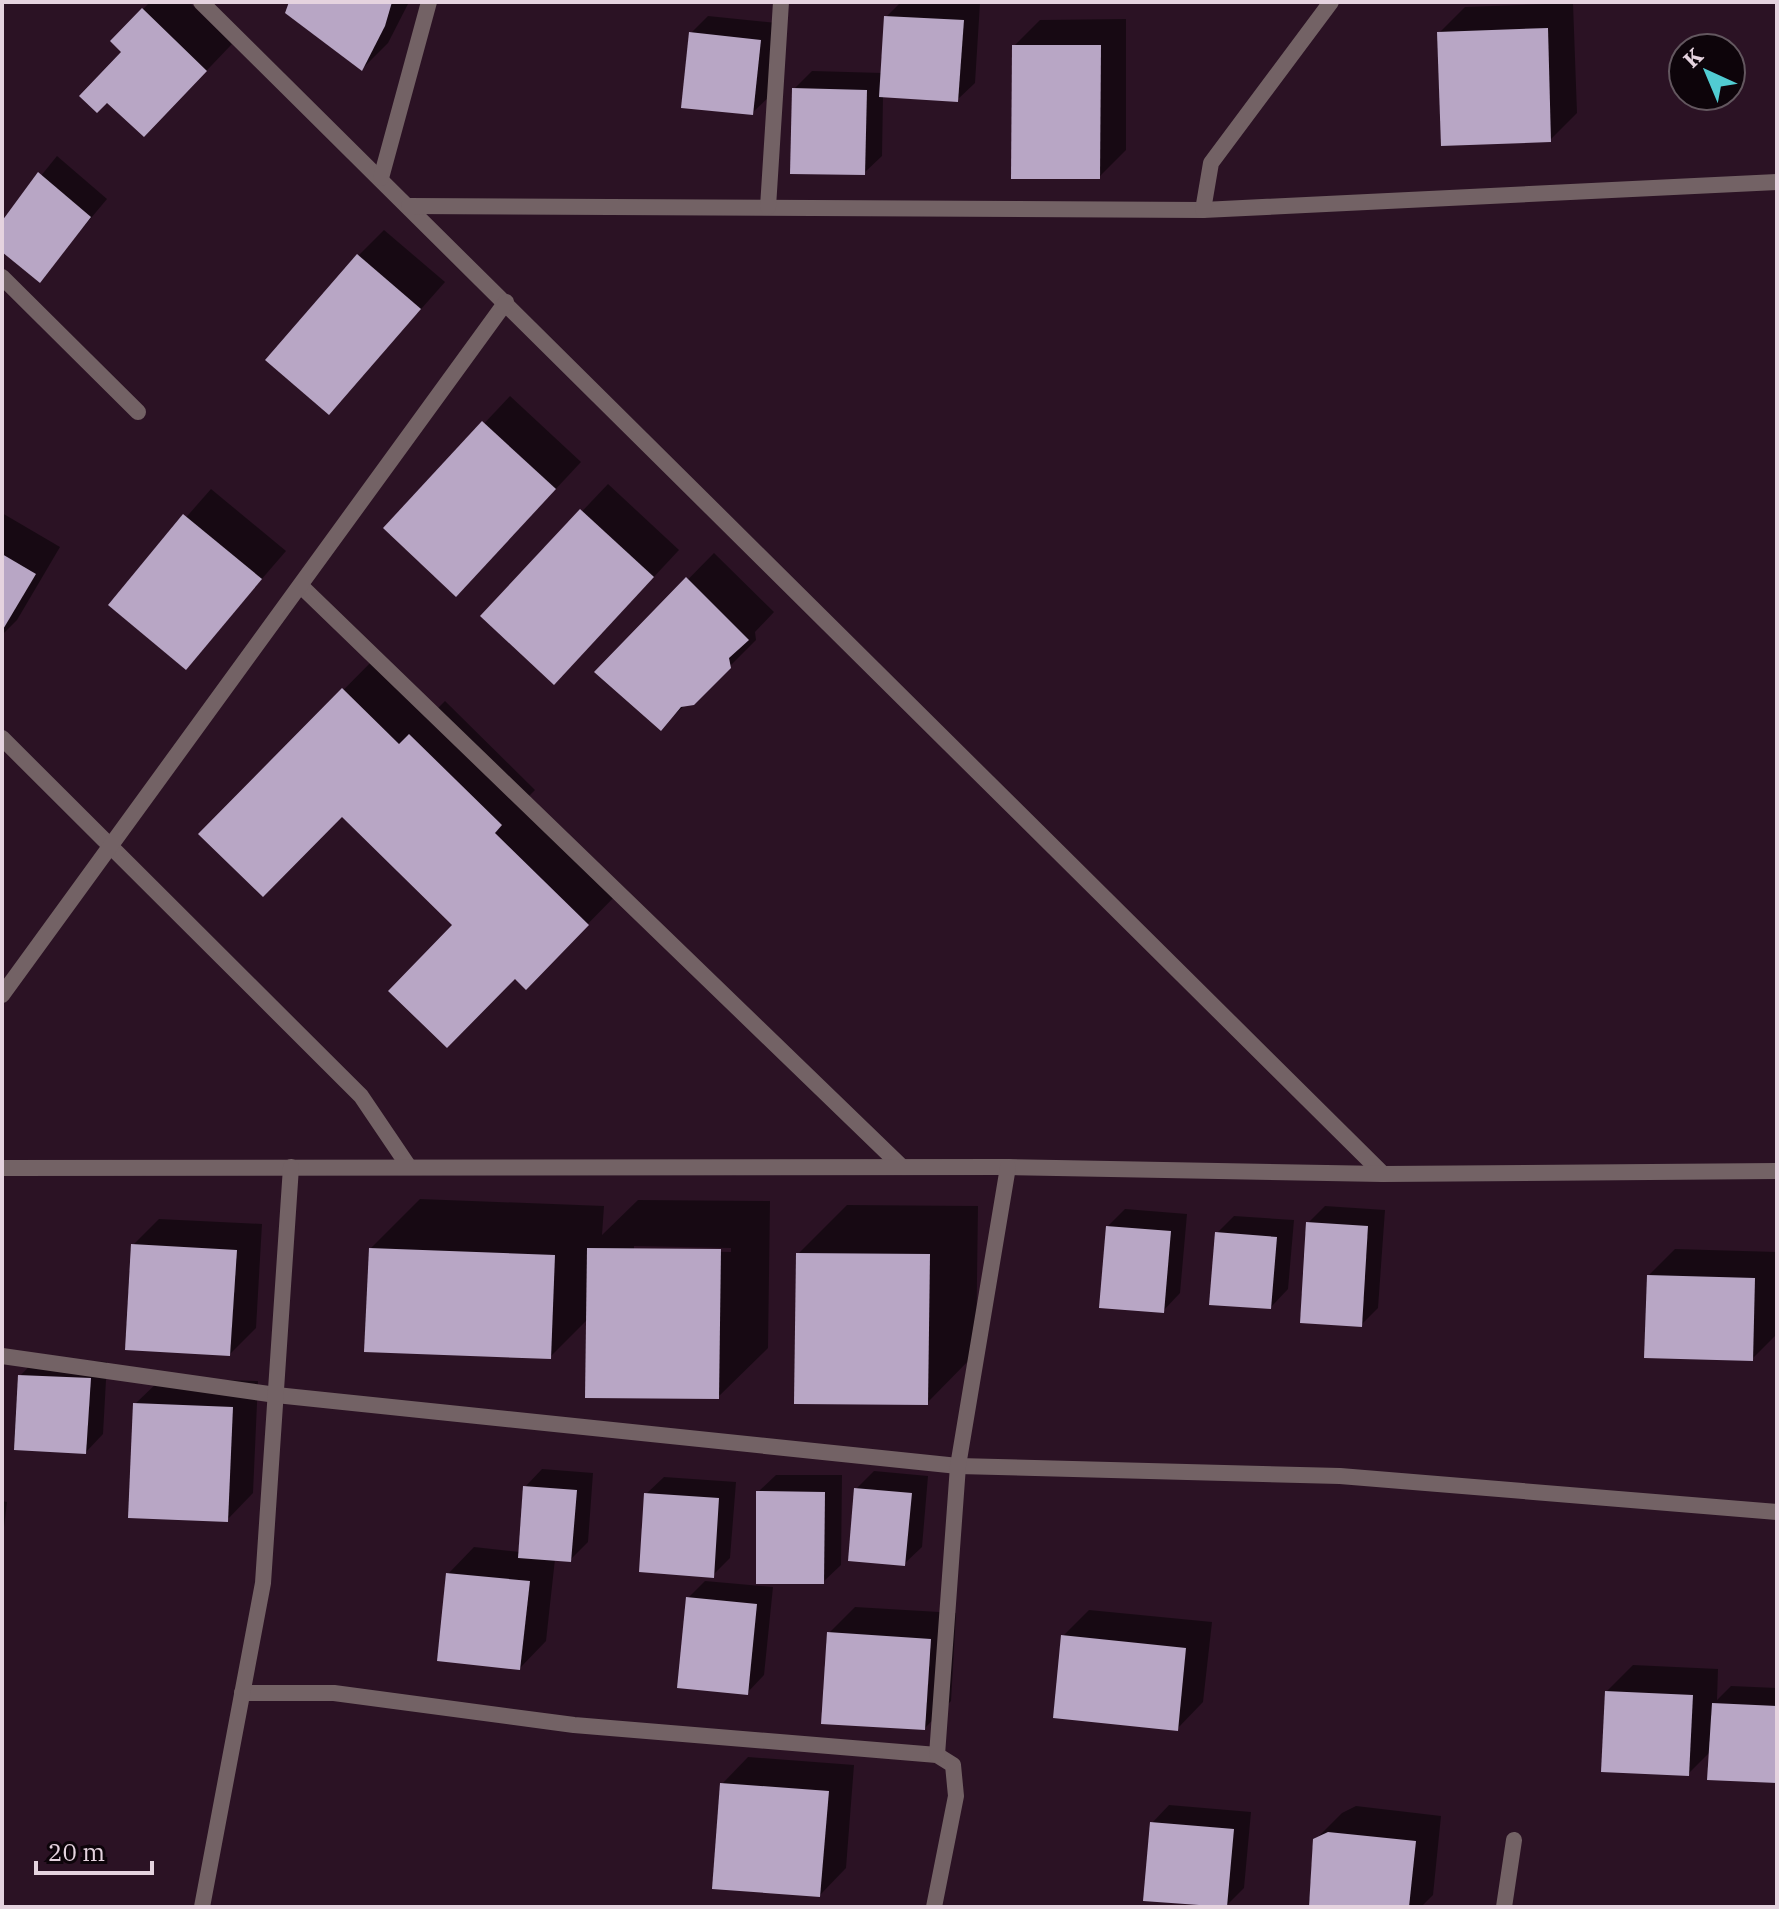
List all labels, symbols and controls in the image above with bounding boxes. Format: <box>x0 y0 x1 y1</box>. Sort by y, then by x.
north arrow <box>1667 32 1747 112</box>
text: K <box>1677 41 1709 74</box>
scale bar <box>36 1825 152 1875</box>
text: 20 m <box>48 1836 105 1868</box>

